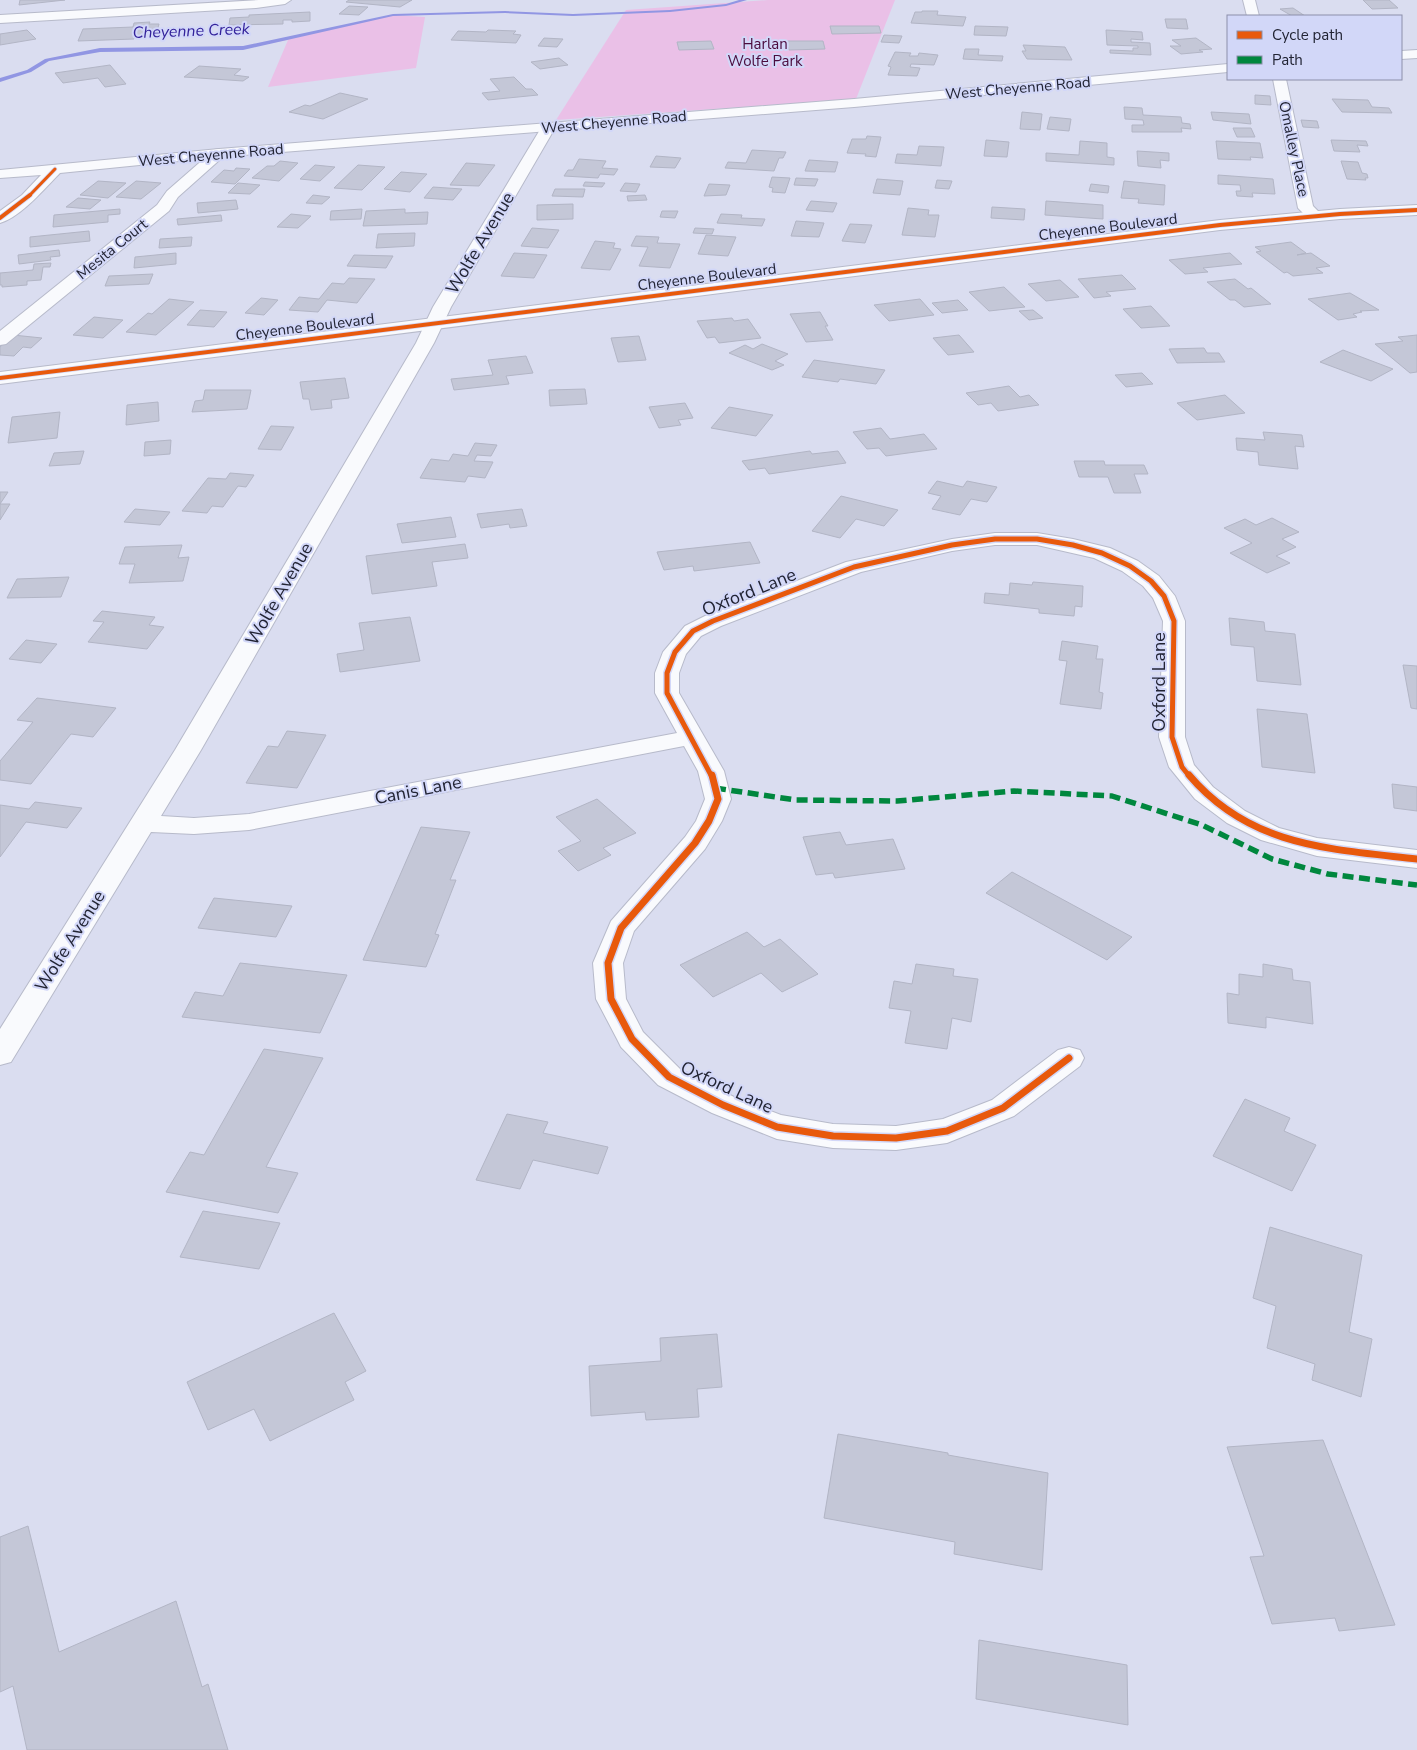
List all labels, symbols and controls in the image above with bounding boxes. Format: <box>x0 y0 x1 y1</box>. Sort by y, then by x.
legend <box>1227 15 1402 80</box>
water label: Cheyenne Creek <box>132 18 251 44</box>
text: Cycle path <box>1272 25 1343 45</box>
park label: Harlan Wolfe Park <box>728 34 803 71</box>
text: Path <box>1272 50 1303 70</box>
street label: West Cheyenne Road <box>945 72 1091 104</box>
street label: Omalley Place <box>1274 99 1314 199</box>
street label: West Cheyenne Road <box>541 106 687 138</box>
street label: West Cheyenne Road <box>138 139 284 171</box>
street label: Wolfe Avenue <box>440 187 520 299</box>
street label: Cheyenne Boulevard <box>1037 209 1179 245</box>
street label: Mesita Court <box>72 214 152 284</box>
street label: Cheyenne Boulevard <box>636 259 778 295</box>
street label: Cheyenne Boulevard <box>234 309 376 345</box>
street label: Wolfe Avenue <box>240 538 318 650</box>
street label: Oxford Lane <box>698 562 800 622</box>
street label: Oxford Lane <box>1147 632 1171 732</box>
street label: Canis Lane <box>372 770 464 810</box>
street label: Wolfe Avenue <box>29 886 111 996</box>
street label: Oxford Lane <box>677 1055 777 1119</box>

